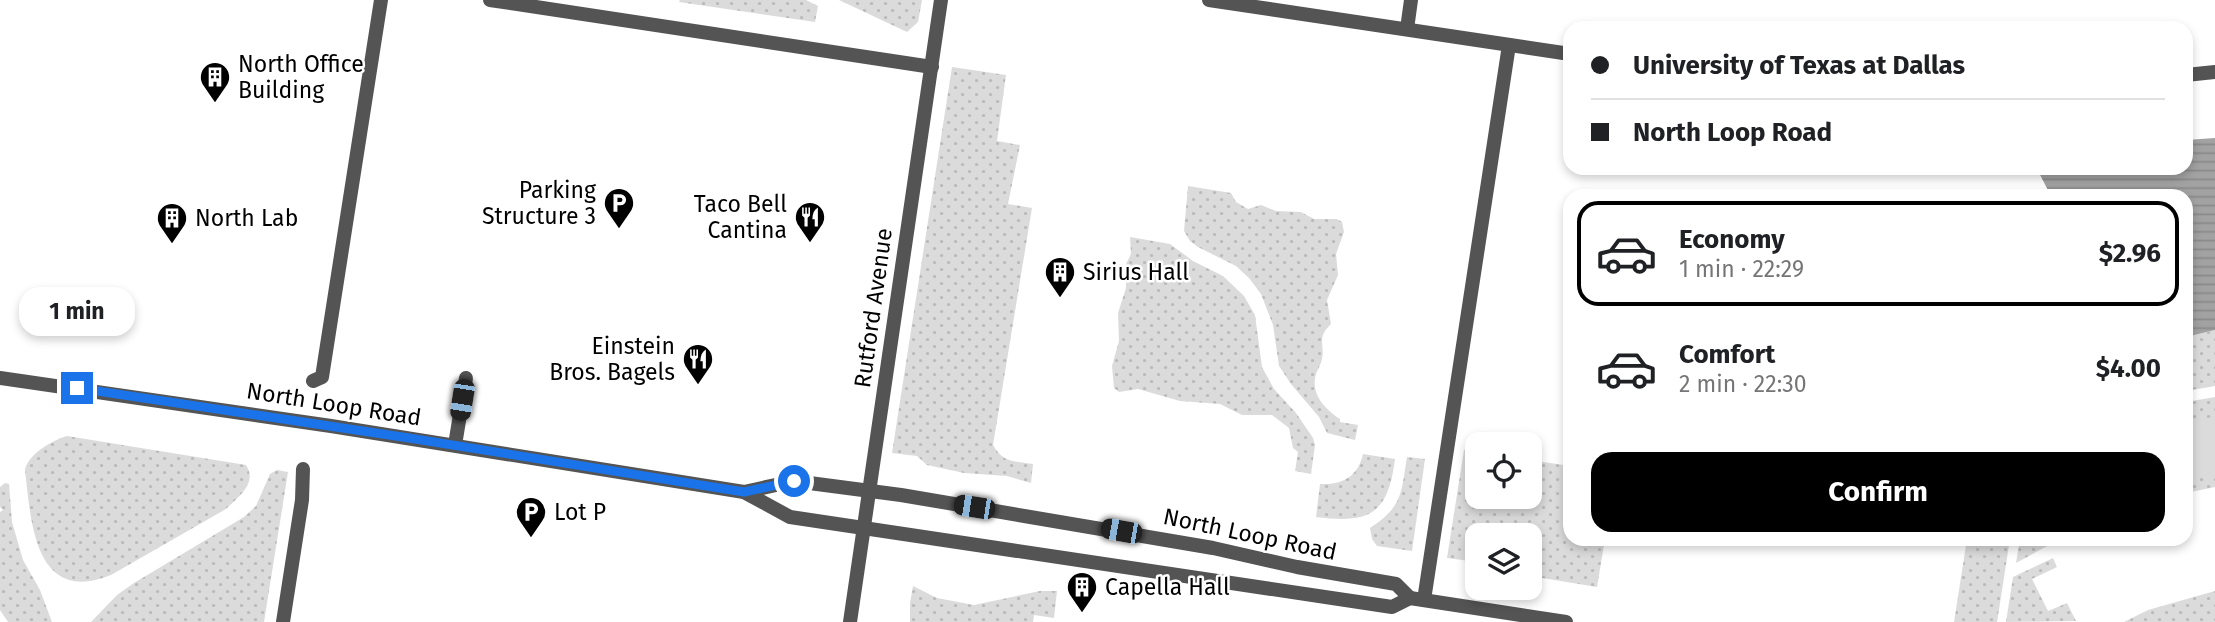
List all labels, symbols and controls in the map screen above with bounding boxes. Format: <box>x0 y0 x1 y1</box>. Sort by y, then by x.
place label: North Office Building <box>238 50 364 104</box>
text: University of Texas at Dallas <box>1633 50 1965 81</box>
building icon: North Office Building <box>198 60 232 104</box>
text: North Loop Road <box>1633 117 1832 148</box>
place label: Parking Structure 3 <box>482 176 596 230</box>
parking icon: Parking Structure 3 <box>602 186 636 230</box>
place label: Taco Bell Cantina <box>694 190 787 244</box>
restaurant icon: Taco Bell Cantina <box>793 200 827 244</box>
building icon: North Lab <box>155 201 189 245</box>
place label: North Lab <box>195 204 298 232</box>
icon: car <box>1595 222 1658 285</box>
text: Economy <box>1679 224 1785 255</box>
street label: Rutford Avenue <box>848 226 898 390</box>
text: $2.96 <box>2099 238 2161 269</box>
building icon: Sirius Hall <box>1043 255 1077 299</box>
text: 1 min · 22:29 <box>1679 255 1804 283</box>
place label: Sirius Hall <box>1083 258 1189 286</box>
callout: 1 min <box>19 286 135 336</box>
text: 1 min <box>49 297 105 325</box>
place label: Einstein Bros. Bagels <box>549 332 675 386</box>
icon: car <box>1595 337 1658 400</box>
text: Comfort <box>1679 339 1775 370</box>
restaurant icon: Einstein Bros. Bagels <box>681 342 715 386</box>
text: $4.00 <box>2096 353 2161 384</box>
text: 2 min · 22:30 <box>1679 370 1807 398</box>
route end <box>61 372 93 404</box>
street label: North Loop Road <box>245 376 423 432</box>
car <box>449 378 476 422</box>
map controls <box>1465 432 1542 600</box>
button: locate <box>1465 432 1542 509</box>
button: Confirm <box>1591 452 2165 532</box>
route start <box>778 465 810 497</box>
car <box>952 493 997 521</box>
parking icon: Lot P <box>514 495 548 539</box>
place label: Lot P <box>554 498 606 526</box>
street label: North Loop Road <box>1161 502 1339 566</box>
car <box>1099 517 1144 545</box>
button: layers <box>1465 523 1542 600</box>
building icon: Capella Hall <box>1065 570 1099 614</box>
place label: Capella Hall <box>1105 573 1230 601</box>

